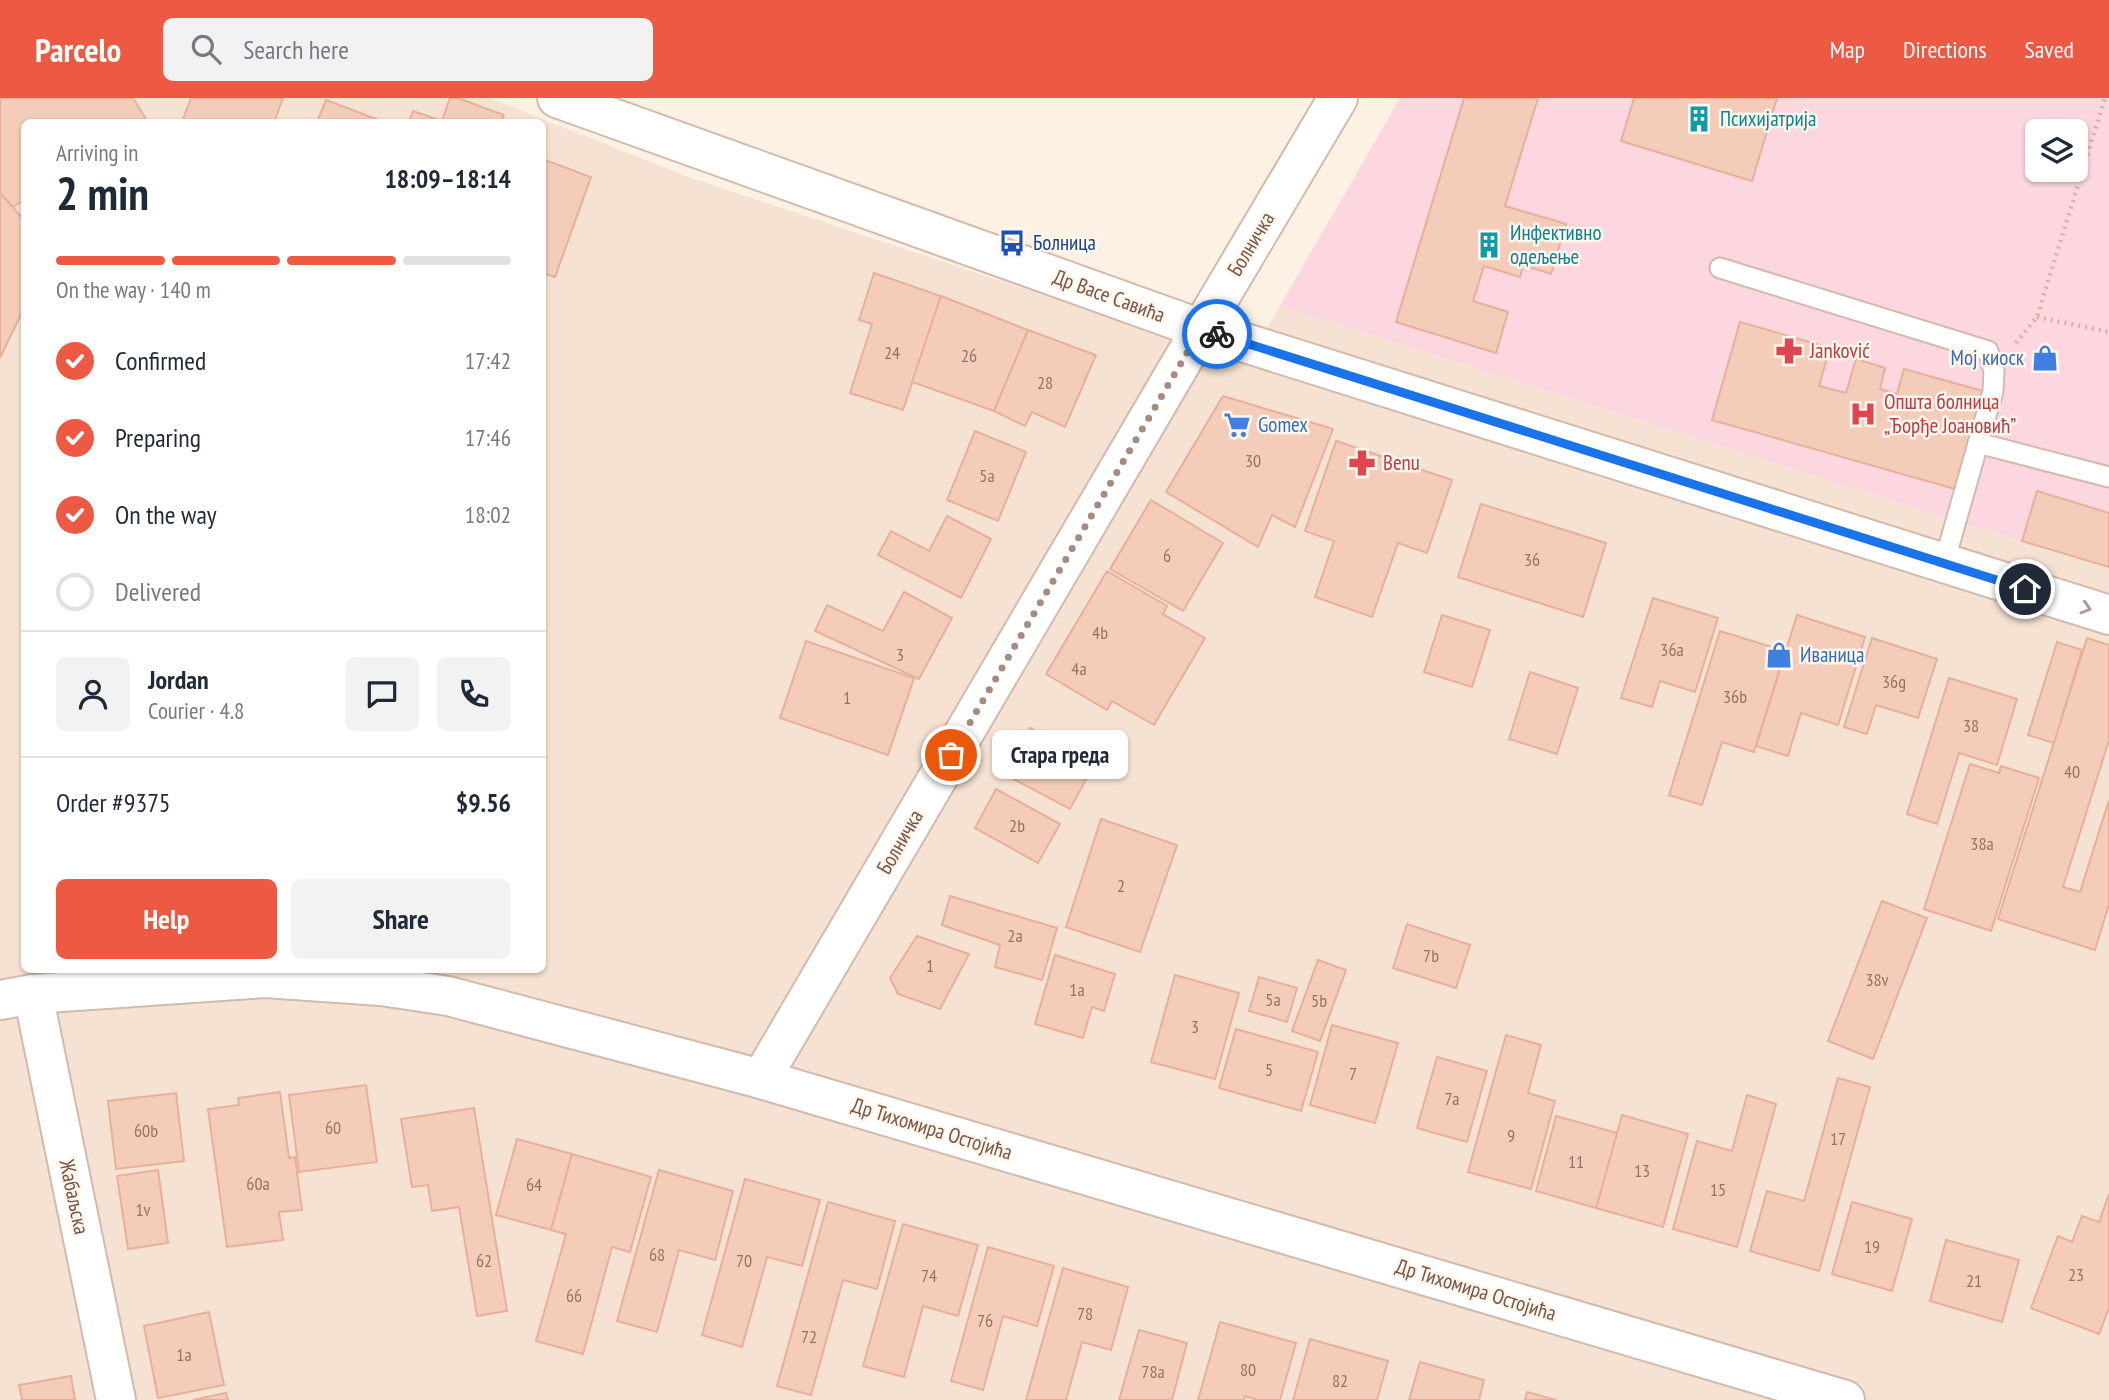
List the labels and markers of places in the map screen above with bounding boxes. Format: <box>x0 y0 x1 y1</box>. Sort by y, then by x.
building icon: Психијатрија <box>1684 104 1714 134</box>
place label: Психијатрија <box>1720 105 1817 132</box>
place label: Инфективно одељење <box>1510 219 1601 270</box>
bus stop icon: Болница <box>997 228 1027 258</box>
place label: Болница <box>1033 229 1096 256</box>
building icon: Инфективно одељење <box>1474 230 1504 260</box>
pharmacy icon: Janković <box>1774 336 1804 366</box>
place label: Janković <box>1809 337 1870 364</box>
shop icon: Мој киоск <box>2030 343 2060 373</box>
place label: Мој киоск <box>1951 344 2024 371</box>
place label: Општа болница „Ђорђе Јоановић” <box>1884 388 2016 439</box>
hospital icon: Општа болница „Ђорђе Јоановић” <box>1848 399 1878 429</box>
supermarket icon: Gomex <box>1222 410 1252 440</box>
place label: Gomex <box>1258 411 1308 438</box>
pharmacy icon: Benu <box>1347 448 1377 478</box>
place label: Benu <box>1383 449 1420 476</box>
pin <box>1995 559 2055 619</box>
shop icon: Иваница <box>1764 640 1794 670</box>
place label: Иваница <box>1800 641 1864 668</box>
pin <box>921 725 981 785</box>
callout: Стара греда <box>993 730 1130 780</box>

